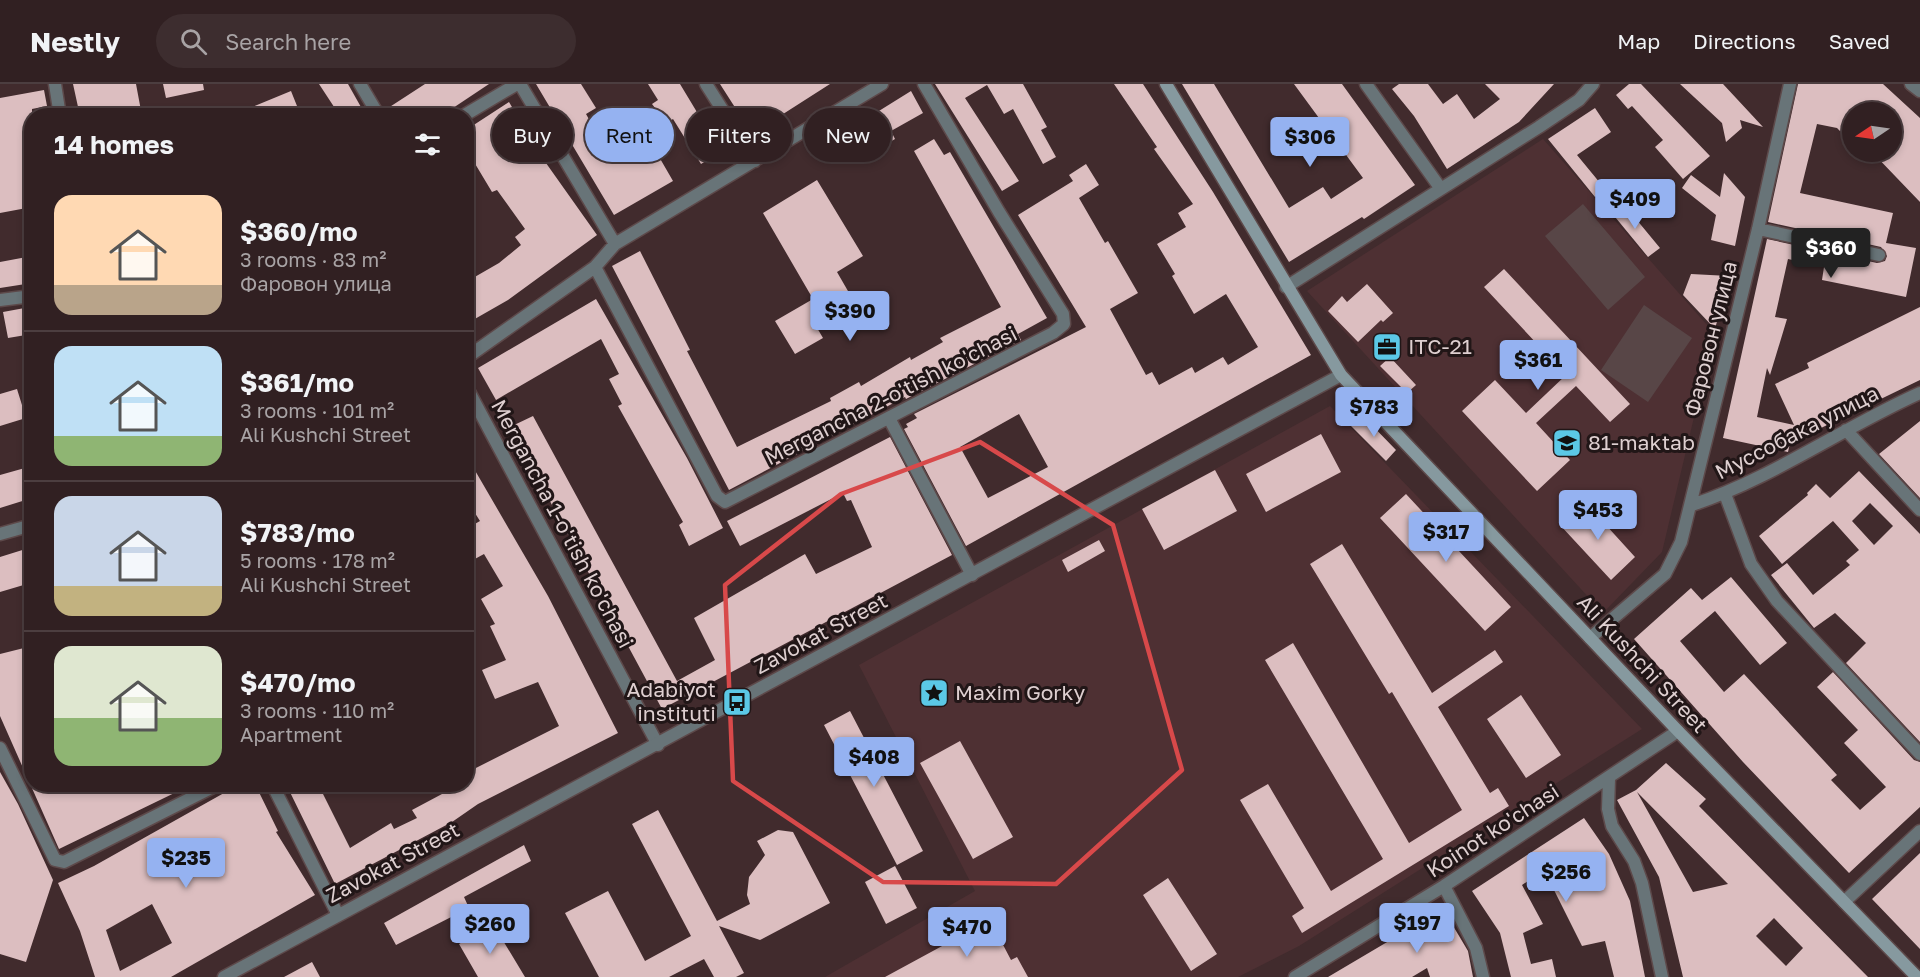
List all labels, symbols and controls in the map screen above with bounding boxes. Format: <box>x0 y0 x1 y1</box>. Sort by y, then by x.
search box <box>156 14 576 68</box>
text: Nestly <box>30 25 120 58</box>
icon: search <box>177 25 210 58</box>
text: Search here <box>225 28 351 55</box>
text: Map <box>1617 28 1660 54</box>
text: Directions <box>1693 28 1796 54</box>
text: Saved <box>1829 28 1890 54</box>
north arrow <box>1842 102 1902 162</box>
map controls <box>1842 102 1902 162</box>
chip: Buy <box>492 108 573 162</box>
chip: Rent <box>585 108 674 162</box>
chip: Filters <box>686 108 792 162</box>
chip: New <box>804 108 891 162</box>
pin: $306 <box>1274 117 1346 168</box>
text: $306 <box>1284 124 1336 148</box>
icon: filters <box>411 128 444 161</box>
text: 14 homes <box>54 129 174 160</box>
pin: $409 <box>1599 179 1671 230</box>
text: $409 <box>1609 186 1661 210</box>
text: $360/mo <box>240 216 358 247</box>
icon: home <box>102 219 174 291</box>
pin: $360 <box>1795 228 1867 279</box>
text: $360 <box>1805 235 1857 259</box>
text: 3 rooms · 83 m² <box>240 247 386 271</box>
street label: Фаровон улица <box>1678 258 1742 419</box>
text: Фаровон улица <box>240 271 392 295</box>
pin: $390 <box>814 291 886 342</box>
text: $390 <box>824 298 876 322</box>
street label: Mergancha 2-o'tish ko'chasi <box>760 320 1021 470</box>
office icon: ITC-21 <box>1371 331 1403 363</box>
place label: ITC-21 <box>1408 333 1472 359</box>
pin: $361 <box>1502 340 1574 391</box>
text: $361 <box>1514 347 1562 371</box>
text: $361/mo <box>240 367 354 398</box>
icon: home <box>102 370 174 442</box>
street label: Муссобака улица <box>1711 380 1883 484</box>
pin: $783 <box>1338 387 1410 438</box>
text: $783 <box>1349 394 1399 418</box>
street label: Mergancha 1-o'tish ko'chasi <box>486 395 640 652</box>
text: 3 rooms · 101 m² <box>240 398 394 422</box>
text: Ali Kushchi Street <box>240 422 411 446</box>
school or university icon: 81-maktab <box>1551 427 1583 459</box>
place label: 81-maktab <box>1588 429 1695 455</box>
pin: $453 <box>1562 490 1634 541</box>
text: $453 <box>1573 497 1623 521</box>
pin: $317 <box>1410 512 1482 563</box>
text: $783/mo <box>240 517 355 548</box>
text: $317 <box>1423 519 1469 543</box>
icon: home <box>102 520 174 592</box>
text: 5 rooms · 178 m² <box>240 548 395 572</box>
text: Ali Kushchi Street <box>240 572 411 596</box>
street label: Zavokat Street <box>749 587 892 679</box>
street label: Ali Kushchi Street <box>1572 589 1713 738</box>
text: $470/mo <box>240 667 356 698</box>
icon: home <box>102 670 174 742</box>
place label: Adabiyot instituti <box>626 676 716 726</box>
place icon: Maxim Gorky <box>918 677 950 709</box>
place label: Maxim Gorky <box>955 679 1086 705</box>
bus stop icon: Adabiyot instituti <box>721 686 753 718</box>
text: 3 rooms · 110 m² <box>240 698 394 722</box>
text: Apartment <box>240 722 343 746</box>
pin: $408 <box>838 737 910 788</box>
text: $408 <box>848 744 900 768</box>
street label: Koinot ko'chasi <box>1421 778 1564 883</box>
street label: Zavokat Street <box>321 816 464 908</box>
pin: $235 <box>150 838 222 889</box>
text: $235 <box>161 845 211 869</box>
pin: $256 <box>1530 852 1602 903</box>
text: $256 <box>1541 859 1591 883</box>
pin: $197 <box>1381 903 1453 954</box>
pin: $260 <box>454 904 526 955</box>
pin: $470 <box>931 907 1003 958</box>
text: $197 <box>1393 910 1441 934</box>
text: $260 <box>464 911 516 935</box>
text: $470 <box>942 914 992 938</box>

